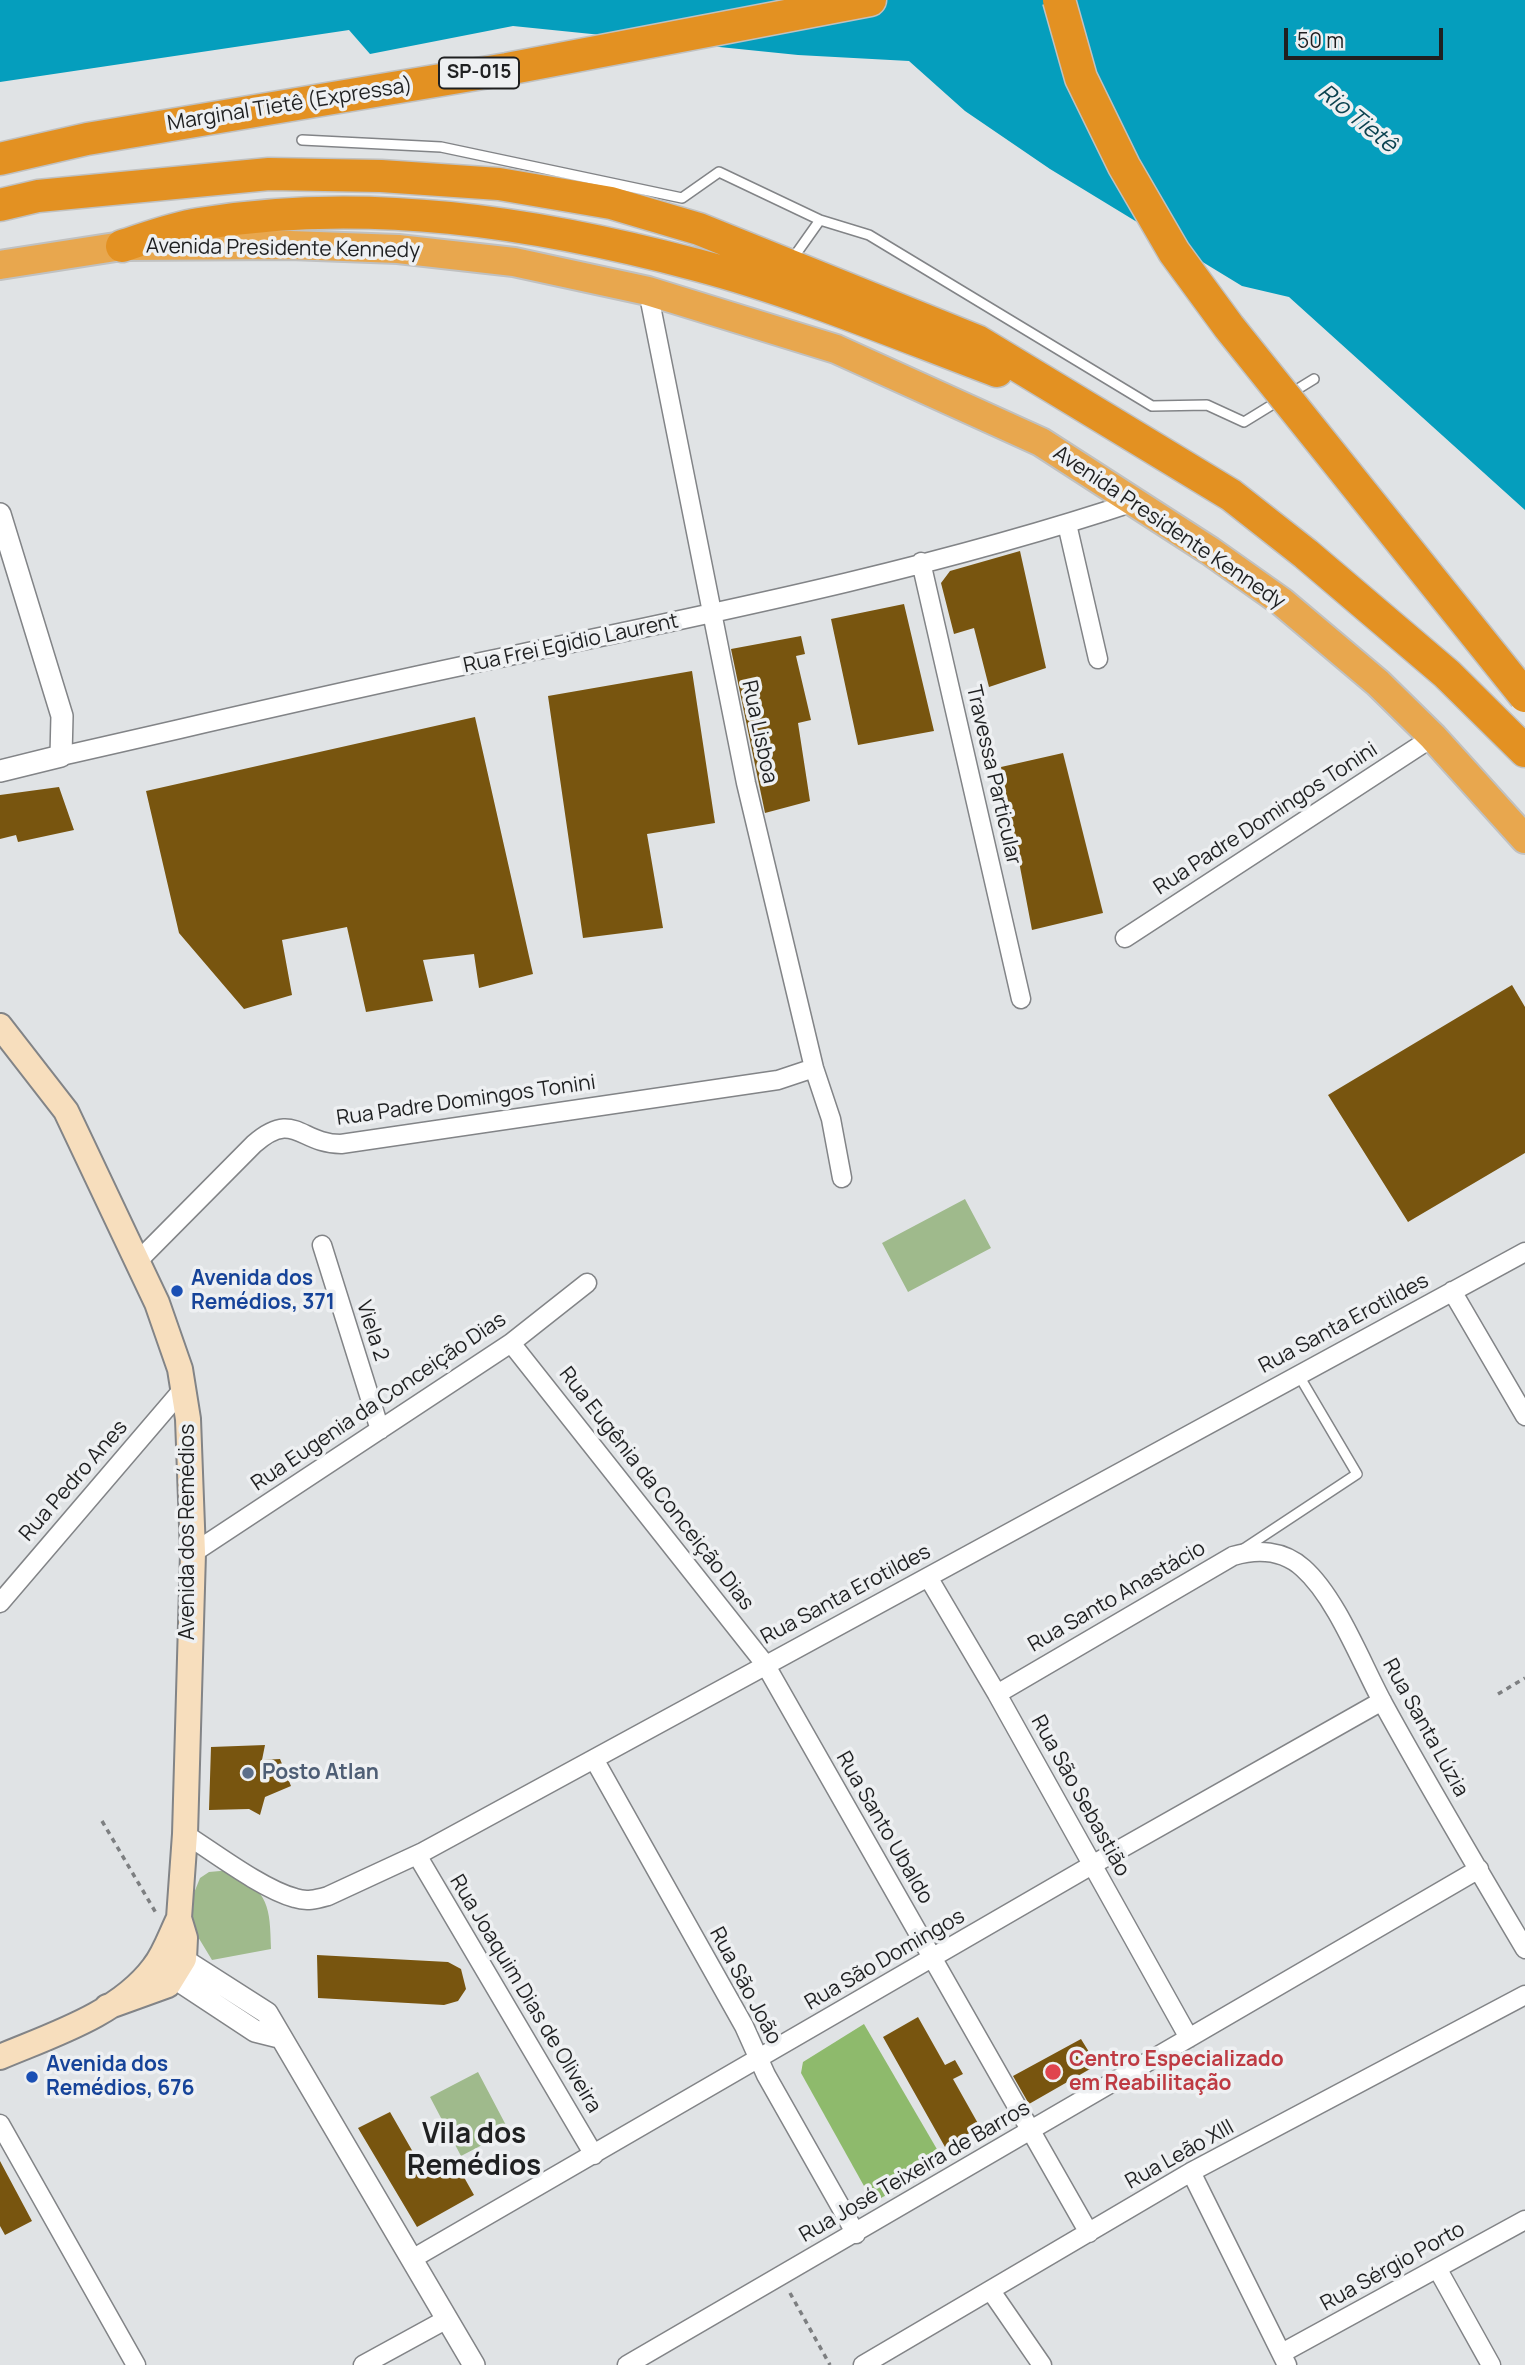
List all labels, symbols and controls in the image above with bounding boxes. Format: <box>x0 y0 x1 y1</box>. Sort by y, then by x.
scale bar <box>1287 14 1446 58</box>
text: 50 m <box>1297 26 1344 54</box>
road number: SP-015 <box>439 58 519 88</box>
street label: Marginal Tietê (Expressa) <box>166 73 414 137</box>
water label: Rio Tietê <box>1312 79 1402 159</box>
street label: Avenida Presidente Kennedy <box>146 234 420 264</box>
street label: Avenida Presidente Kennedy <box>1048 441 1290 615</box>
street label: Rua Frei Egidio Laurent <box>461 609 681 679</box>
street label: Rua Lisboa <box>736 678 782 786</box>
street label: Travessa Particular <box>960 683 1026 867</box>
street label: Rua Padre Domingos Tonini <box>1150 737 1382 901</box>
street label: Rua Padre Domingos Tonini <box>335 1070 597 1132</box>
place label: Avenida dos Remédios, 371 <box>191 1266 335 1316</box>
street label: Rua Santa Erotildes <box>1255 1269 1433 1379</box>
marker: Avenida dos Remédios, 371 <box>169 1283 185 1299</box>
street label: Viela 2 <box>350 1298 394 1364</box>
street label: Rua Eugenia da Conceição Dias <box>247 1307 511 1497</box>
street label: Rua Eugênia da Conceição Dias <box>553 1362 759 1616</box>
street label: Rua Pedro Anes <box>15 1415 133 1547</box>
street label: Avenida dos Remédios <box>175 1424 201 1640</box>
street label: Rua Santo Anastácio <box>1024 1536 1210 1658</box>
street label: Rua Santa Erotildes <box>757 1540 935 1650</box>
street label: Rua Santa Lúzia <box>1377 1655 1473 1801</box>
street label: Rua São Sebastião <box>1025 1711 1135 1881</box>
street label: Rua Santo Ubaldo <box>830 1747 938 1909</box>
place label: Posto Atlan <box>262 1760 379 1786</box>
marker: Posto Atlan <box>240 1765 256 1781</box>
street label: Rua Joaquim Dias de Oliveira <box>444 1870 606 2118</box>
street label: Rua São Domingos <box>801 1904 969 2016</box>
street label: Rua São João <box>704 1923 786 2049</box>
place label: Centro Especializado em Reabilitação <box>1069 2047 1284 2097</box>
place label: Avenida dos Remédios, 676 <box>46 2052 195 2102</box>
marker: Centro Especializado em Reabilitação <box>1043 2062 1063 2082</box>
marker: Avenida dos Remédios, 676 <box>24 2069 40 2085</box>
street label: Rua José Teixeira de Barros <box>795 2096 1035 2248</box>
street label: Rua Leão XIII <box>1121 2115 1239 2195</box>
district label: Vila dos Remédios <box>407 2118 541 2184</box>
street label: Rua Sérgio Porto <box>1317 2217 1469 2317</box>

